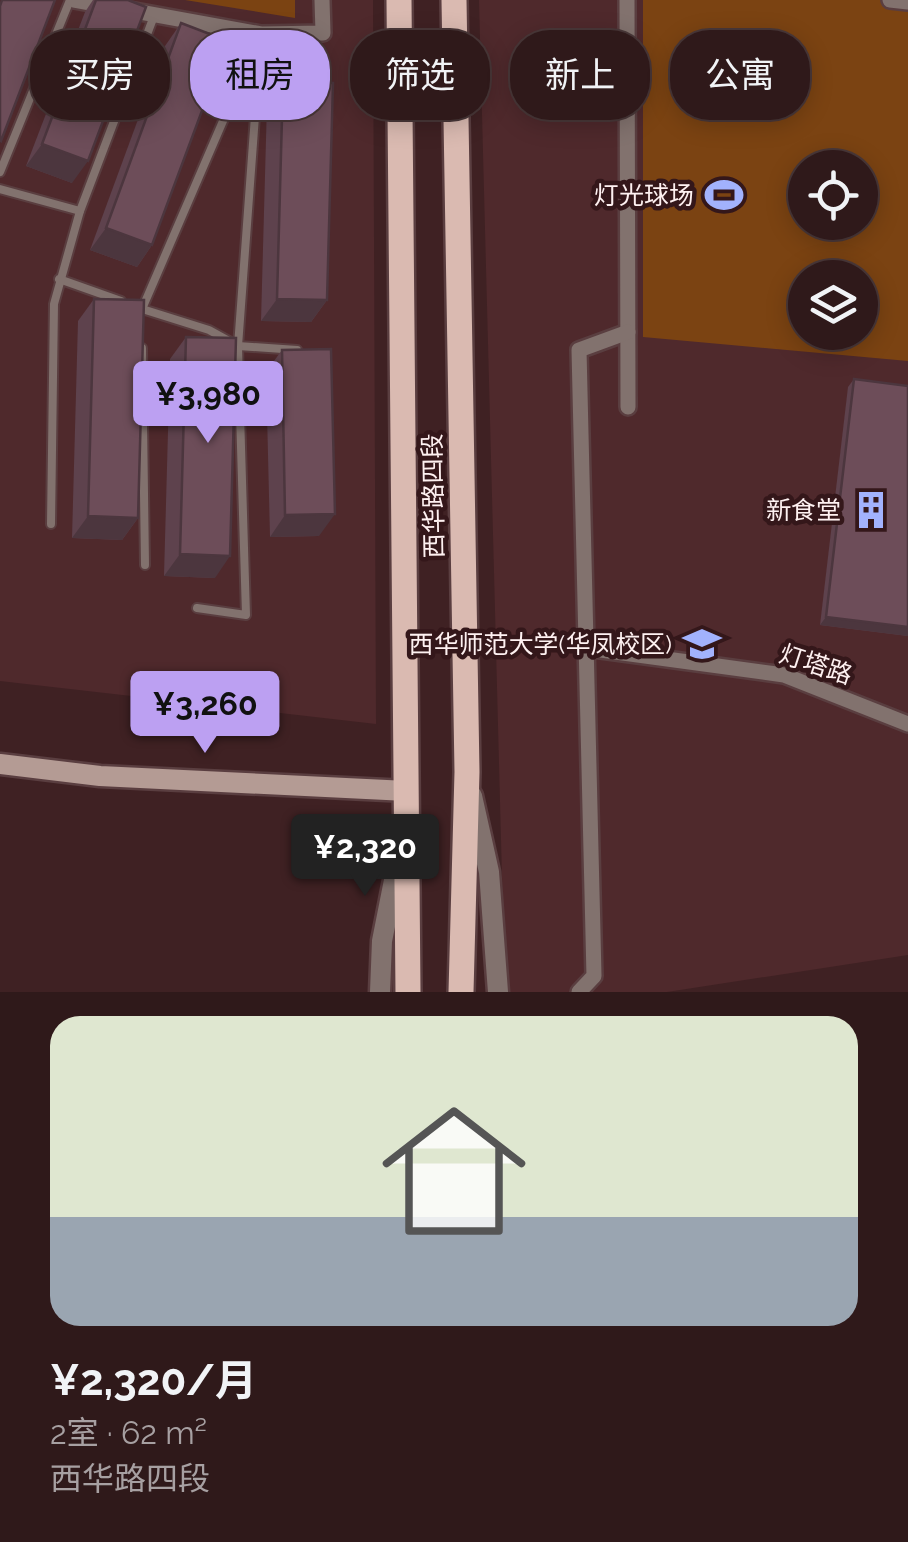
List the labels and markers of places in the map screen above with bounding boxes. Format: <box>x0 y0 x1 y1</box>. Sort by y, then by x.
sports icon: 灯光球场 <box>703 174 745 216</box>
place label: 灯光球场 <box>594 180 694 210</box>
pin: ¥3,980 <box>127 361 289 446</box>
building icon: 新食堂 <box>850 489 892 531</box>
place label: 新食堂 <box>766 495 841 525</box>
school or university icon: 西华师范大学(华凤校区) <box>681 623 723 665</box>
place label: 西华师范大学(华凤校区) <box>409 629 672 659</box>
pin: ¥3,260 <box>124 671 286 756</box>
pin: ¥2,320 <box>284 814 446 899</box>

